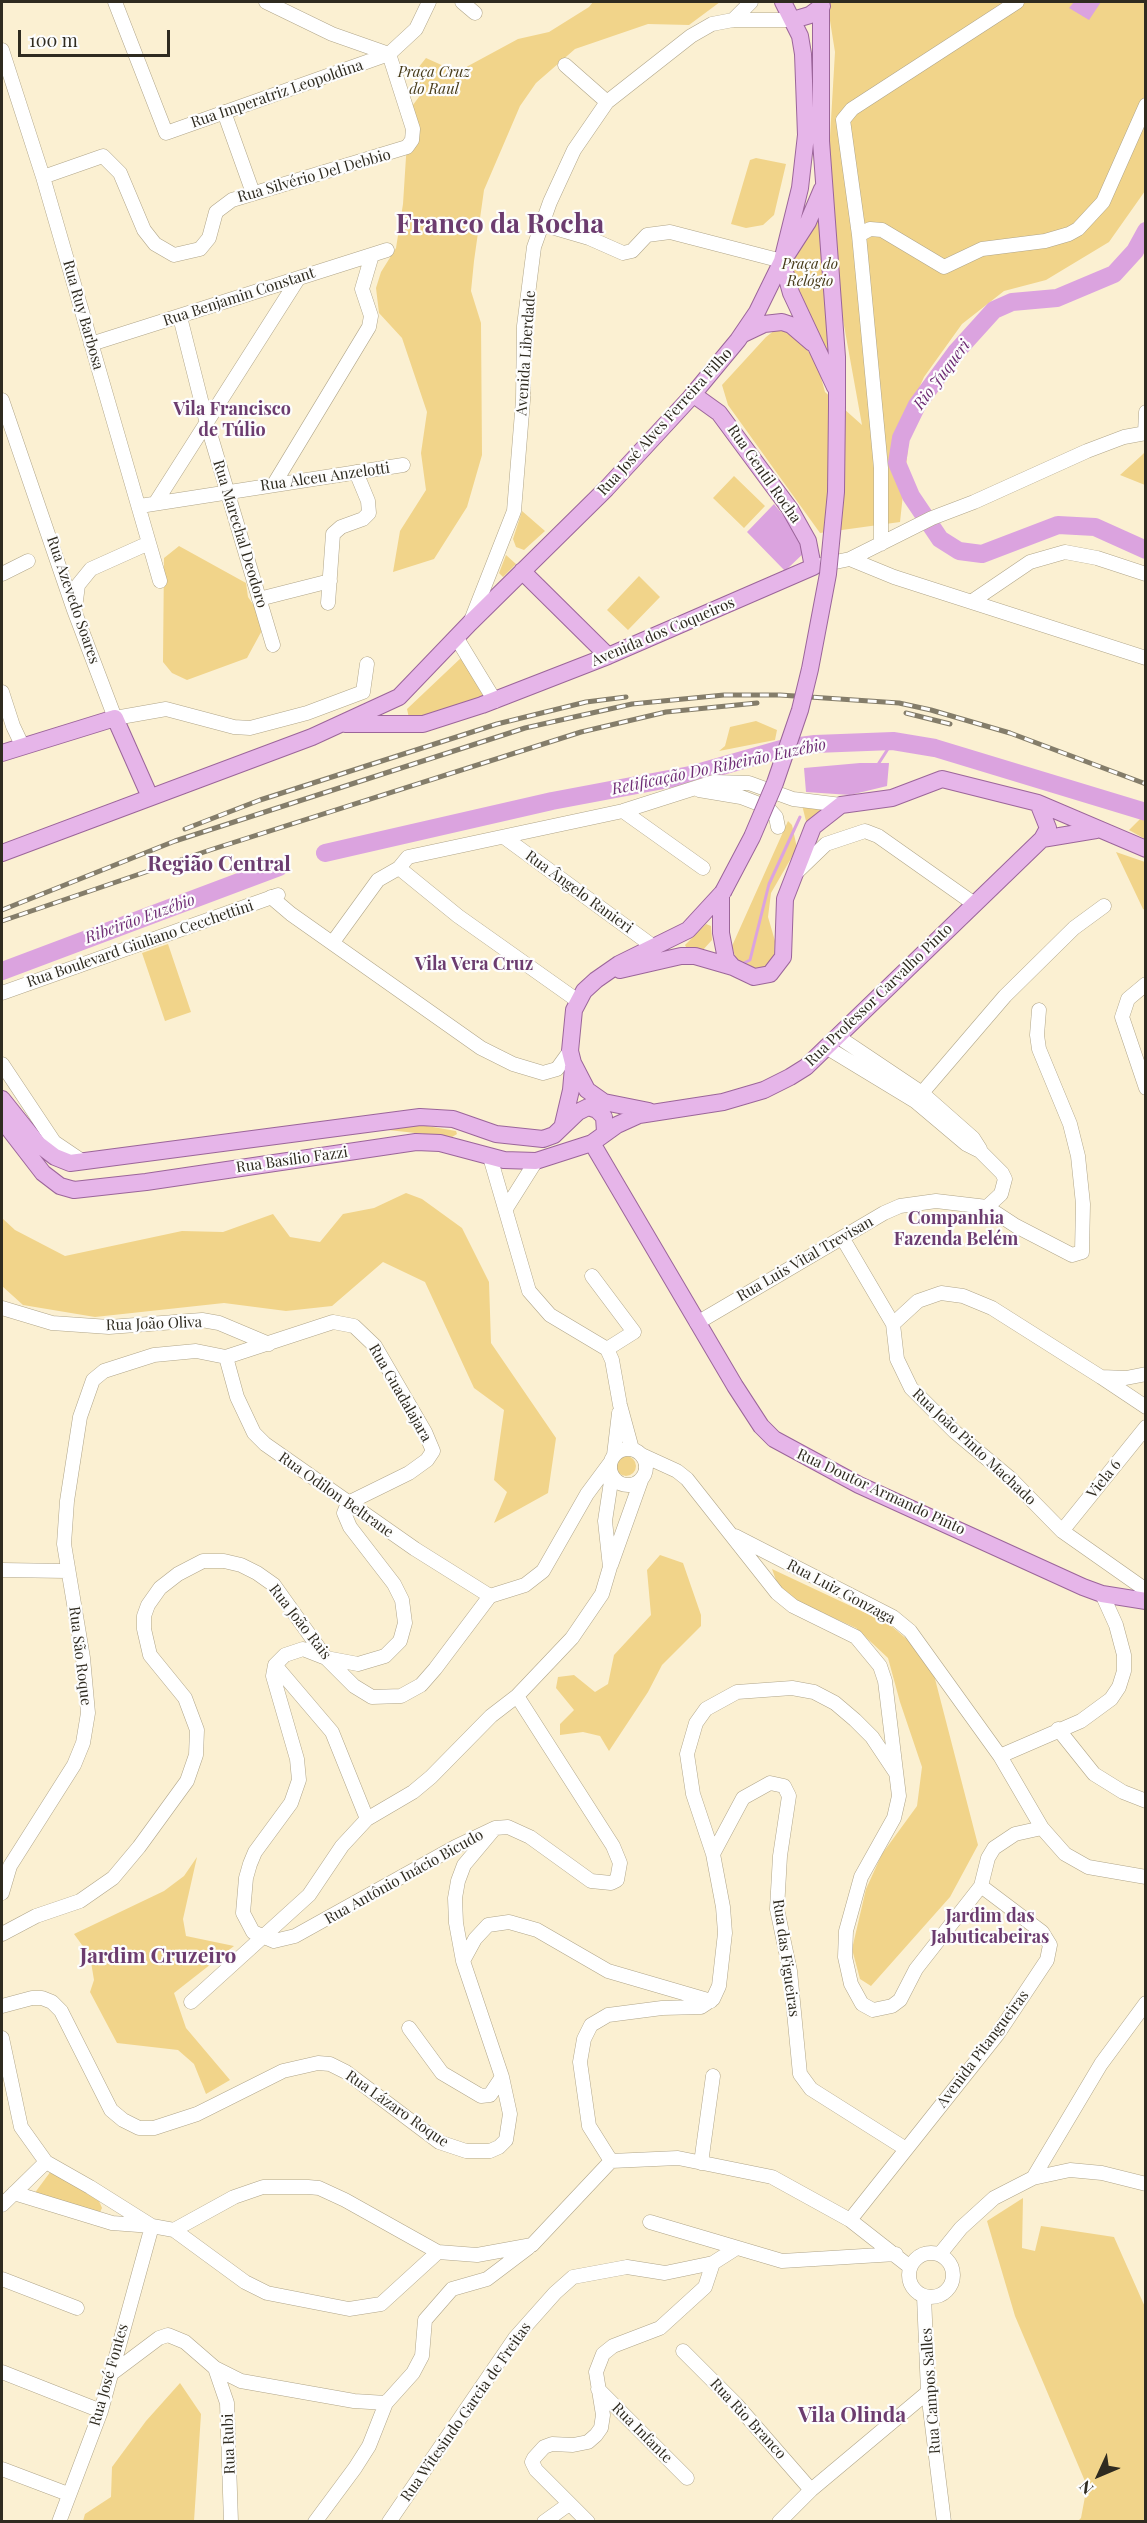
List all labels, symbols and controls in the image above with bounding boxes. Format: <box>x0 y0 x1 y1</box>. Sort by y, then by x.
scale bar <box>21 18 172 56</box>
text: 100 m <box>29 28 78 52</box>
street label: Rua Imperatriz Leopoldina <box>189 56 365 132</box>
park label: Praça Cruz do Raul <box>398 63 470 98</box>
street label: Rua Silvério Del Debbio <box>235 145 393 207</box>
district label: Franco da Rocha <box>396 209 604 241</box>
park label: Praça do Relógio <box>782 255 838 290</box>
street label: Rua Ruy Barbosa <box>59 258 107 372</box>
street label: Rua Benjamin Constant <box>161 264 317 330</box>
street label: Avenida Liberdade <box>513 290 539 416</box>
water label: Rio Juqueri <box>910 336 974 414</box>
street label: Rua José Alves Ferreira Filho <box>594 344 736 500</box>
district label: Vila Francisco de Túlio <box>173 398 291 440</box>
street label: Rua Gentil Rocha <box>723 421 805 527</box>
street label: Rua Marechal Deodoro <box>209 458 271 610</box>
street label: Rua Alceu Anzelotti <box>259 459 391 495</box>
street label: Rua Azevedo Soares <box>43 534 103 666</box>
street label: Avenida dos Coqueiros <box>589 594 737 670</box>
water label: Retificação Do Ribeirão Euzébio <box>610 735 828 799</box>
street label: Rua Ângelo Ranieri <box>522 847 636 937</box>
district label: Região Central <box>147 851 291 877</box>
water label: Ribeirão Euzébio <box>82 890 198 948</box>
street label: Rua Boulevard Giuliano Cecchettini <box>24 897 256 991</box>
street label: Rua Professor Carvalho Pinto <box>802 920 956 1070</box>
district label: Vila Vera Cruz <box>415 953 533 975</box>
street label: Rua Basílio Fazzi <box>235 1143 349 1177</box>
district label: Companhia Fazenda Belém <box>894 1207 1018 1250</box>
street label: Rua Luis Vital Trevisan <box>734 1213 876 1305</box>
street label: Rua João Oliva <box>106 1313 202 1335</box>
street label: Rua Guadalajara <box>365 1341 435 1445</box>
street label: Rua João Pinto Machado <box>909 1385 1039 1509</box>
street label: Rua Doutor Armando Pinto <box>794 1445 968 1539</box>
street label: Rua Odilon Beltrane <box>275 1449 397 1541</box>
street label: Viela 6 <box>1083 1456 1125 1502</box>
street label: Rua Luiz Gonzaga <box>784 1556 898 1628</box>
street label: Rua João Rais <box>265 1581 335 1663</box>
street label: Rua São Roque <box>65 1605 95 1707</box>
street label: Rua Antônio Inácio Bicudo <box>322 1826 486 1928</box>
street label: Rua das Figueiras <box>769 1898 803 2018</box>
district label: Jardim das Jabuticabeiras <box>931 1905 1049 1948</box>
district label: Jardim Cruzeiro <box>80 1943 236 1969</box>
street label: Avenida Pitangueiras <box>933 1987 1033 2111</box>
street label: Rua Lázaro Roque <box>342 2067 452 2151</box>
street label: Rua Witesindo Garcia de Freitas <box>397 2319 535 2505</box>
street label: Rua José Fontes <box>86 2322 132 2428</box>
street label: Rua Campos Salles <box>918 2327 944 2455</box>
street label: Rua Rio Branco <box>706 2375 790 2463</box>
street label: Rua Infante <box>608 2399 676 2467</box>
district label: Vila Olinda <box>798 2402 906 2428</box>
street label: Rua Rubi <box>219 2413 239 2475</box>
north arrow <box>1069 2445 1129 2505</box>
text: N <box>1074 2476 1097 2499</box>

